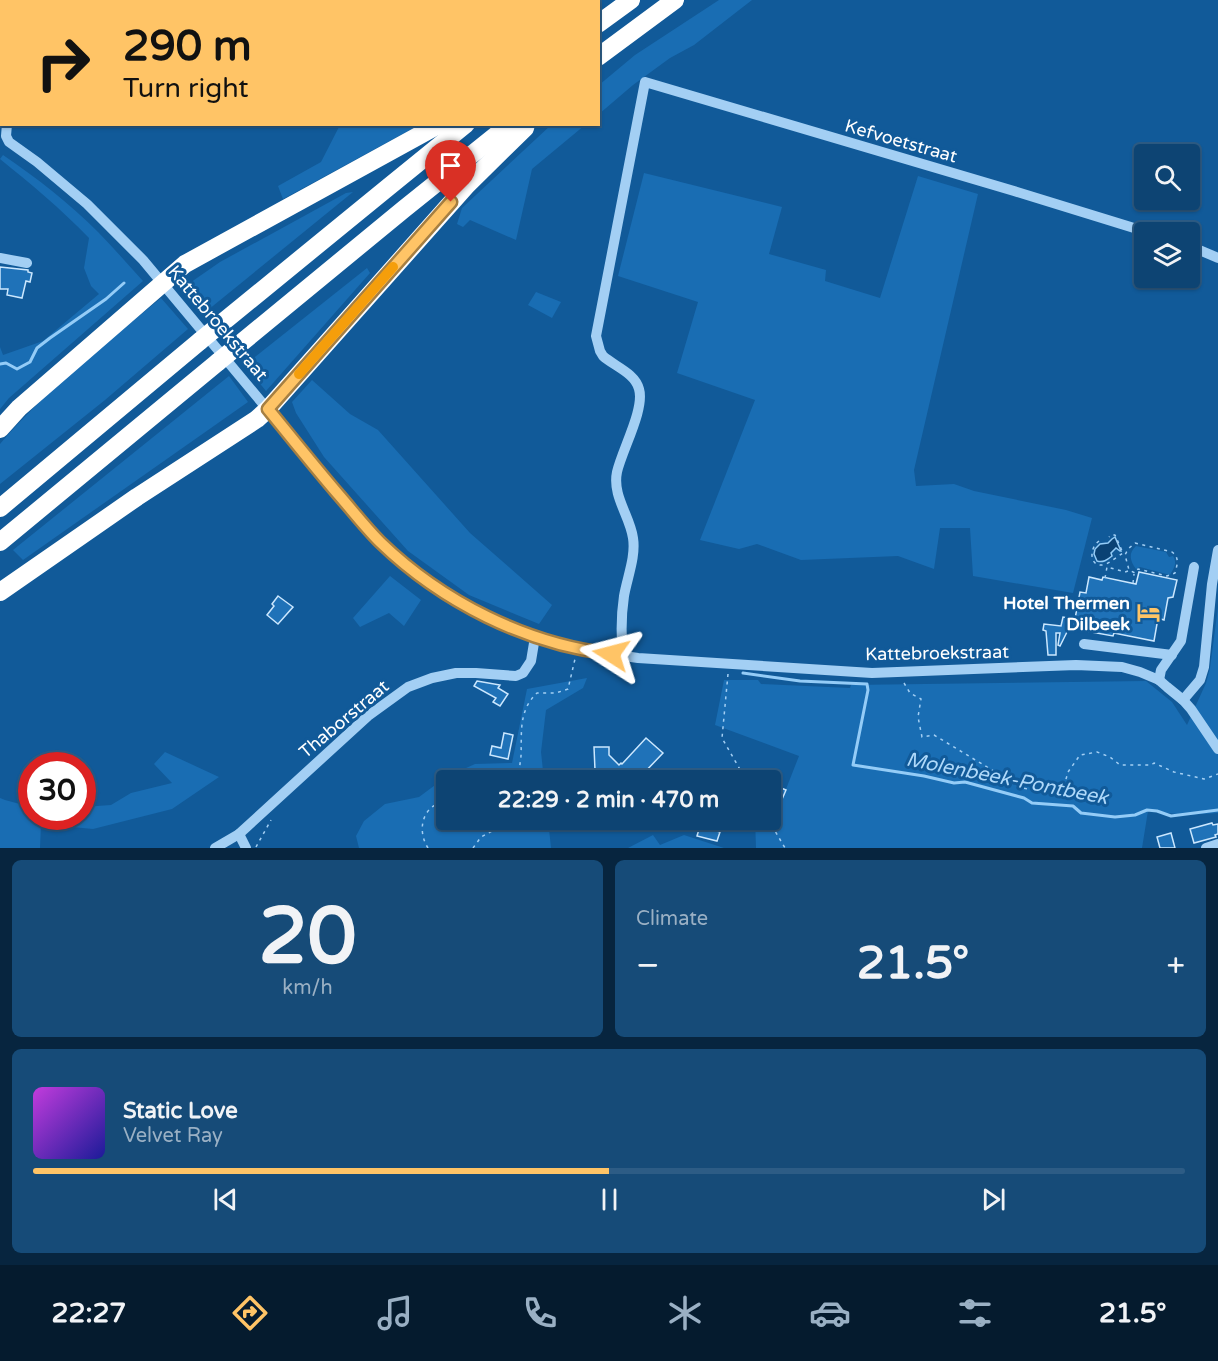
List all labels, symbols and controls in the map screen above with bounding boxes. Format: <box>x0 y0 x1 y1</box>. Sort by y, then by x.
text: 290 m <box>123 21 252 72</box>
icon: right <box>24 24 102 102</box>
text: Turn right <box>123 72 249 105</box>
street label: Kefvoetstraat <box>842 114 960 168</box>
pin <box>425 140 476 202</box>
map controls <box>1134 144 1200 288</box>
button: search <box>1134 144 1200 210</box>
icon: arrive <box>434 149 467 182</box>
button: layers <box>1134 222 1200 288</box>
street label: Kattebroekstraat <box>163 261 273 385</box>
place label: Hotel Thermen Dilbeek <box>1003 592 1130 635</box>
hotel icon: Hotel Thermen Dilbeek <box>1135 600 1161 626</box>
position arrow <box>579 622 643 686</box>
street label: Kattebroekstraat <box>865 641 1009 665</box>
street label: Thaborstraat <box>295 675 393 763</box>
water label: Molenbeek-Pontbeek <box>904 748 1112 811</box>
speed limit sign: 30 <box>18 752 96 830</box>
text: 22:29 · 2 min · 470 m <box>498 787 719 813</box>
text: 20 <box>259 890 356 984</box>
text: Climate <box>636 907 708 931</box>
text: 21.5° <box>857 937 969 991</box>
text: − <box>636 946 660 985</box>
text: + <box>1166 946 1185 985</box>
text: km/h <box>282 976 333 1000</box>
text: Static Love <box>123 1098 238 1124</box>
text: Velvet Ray <box>123 1124 223 1148</box>
icon: previous <box>209 1183 242 1216</box>
icon: pause <box>593 1183 626 1216</box>
icon: next <box>977 1183 1010 1216</box>
icon: directions <box>229 1292 271 1334</box>
icon: music <box>374 1292 416 1334</box>
icon: phone <box>519 1292 561 1334</box>
icon: climate <box>664 1292 706 1334</box>
icon: car <box>809 1292 851 1334</box>
icon: filters <box>954 1292 996 1334</box>
text: 22:27 <box>51 1297 126 1330</box>
text: 21.5° <box>1099 1297 1166 1330</box>

